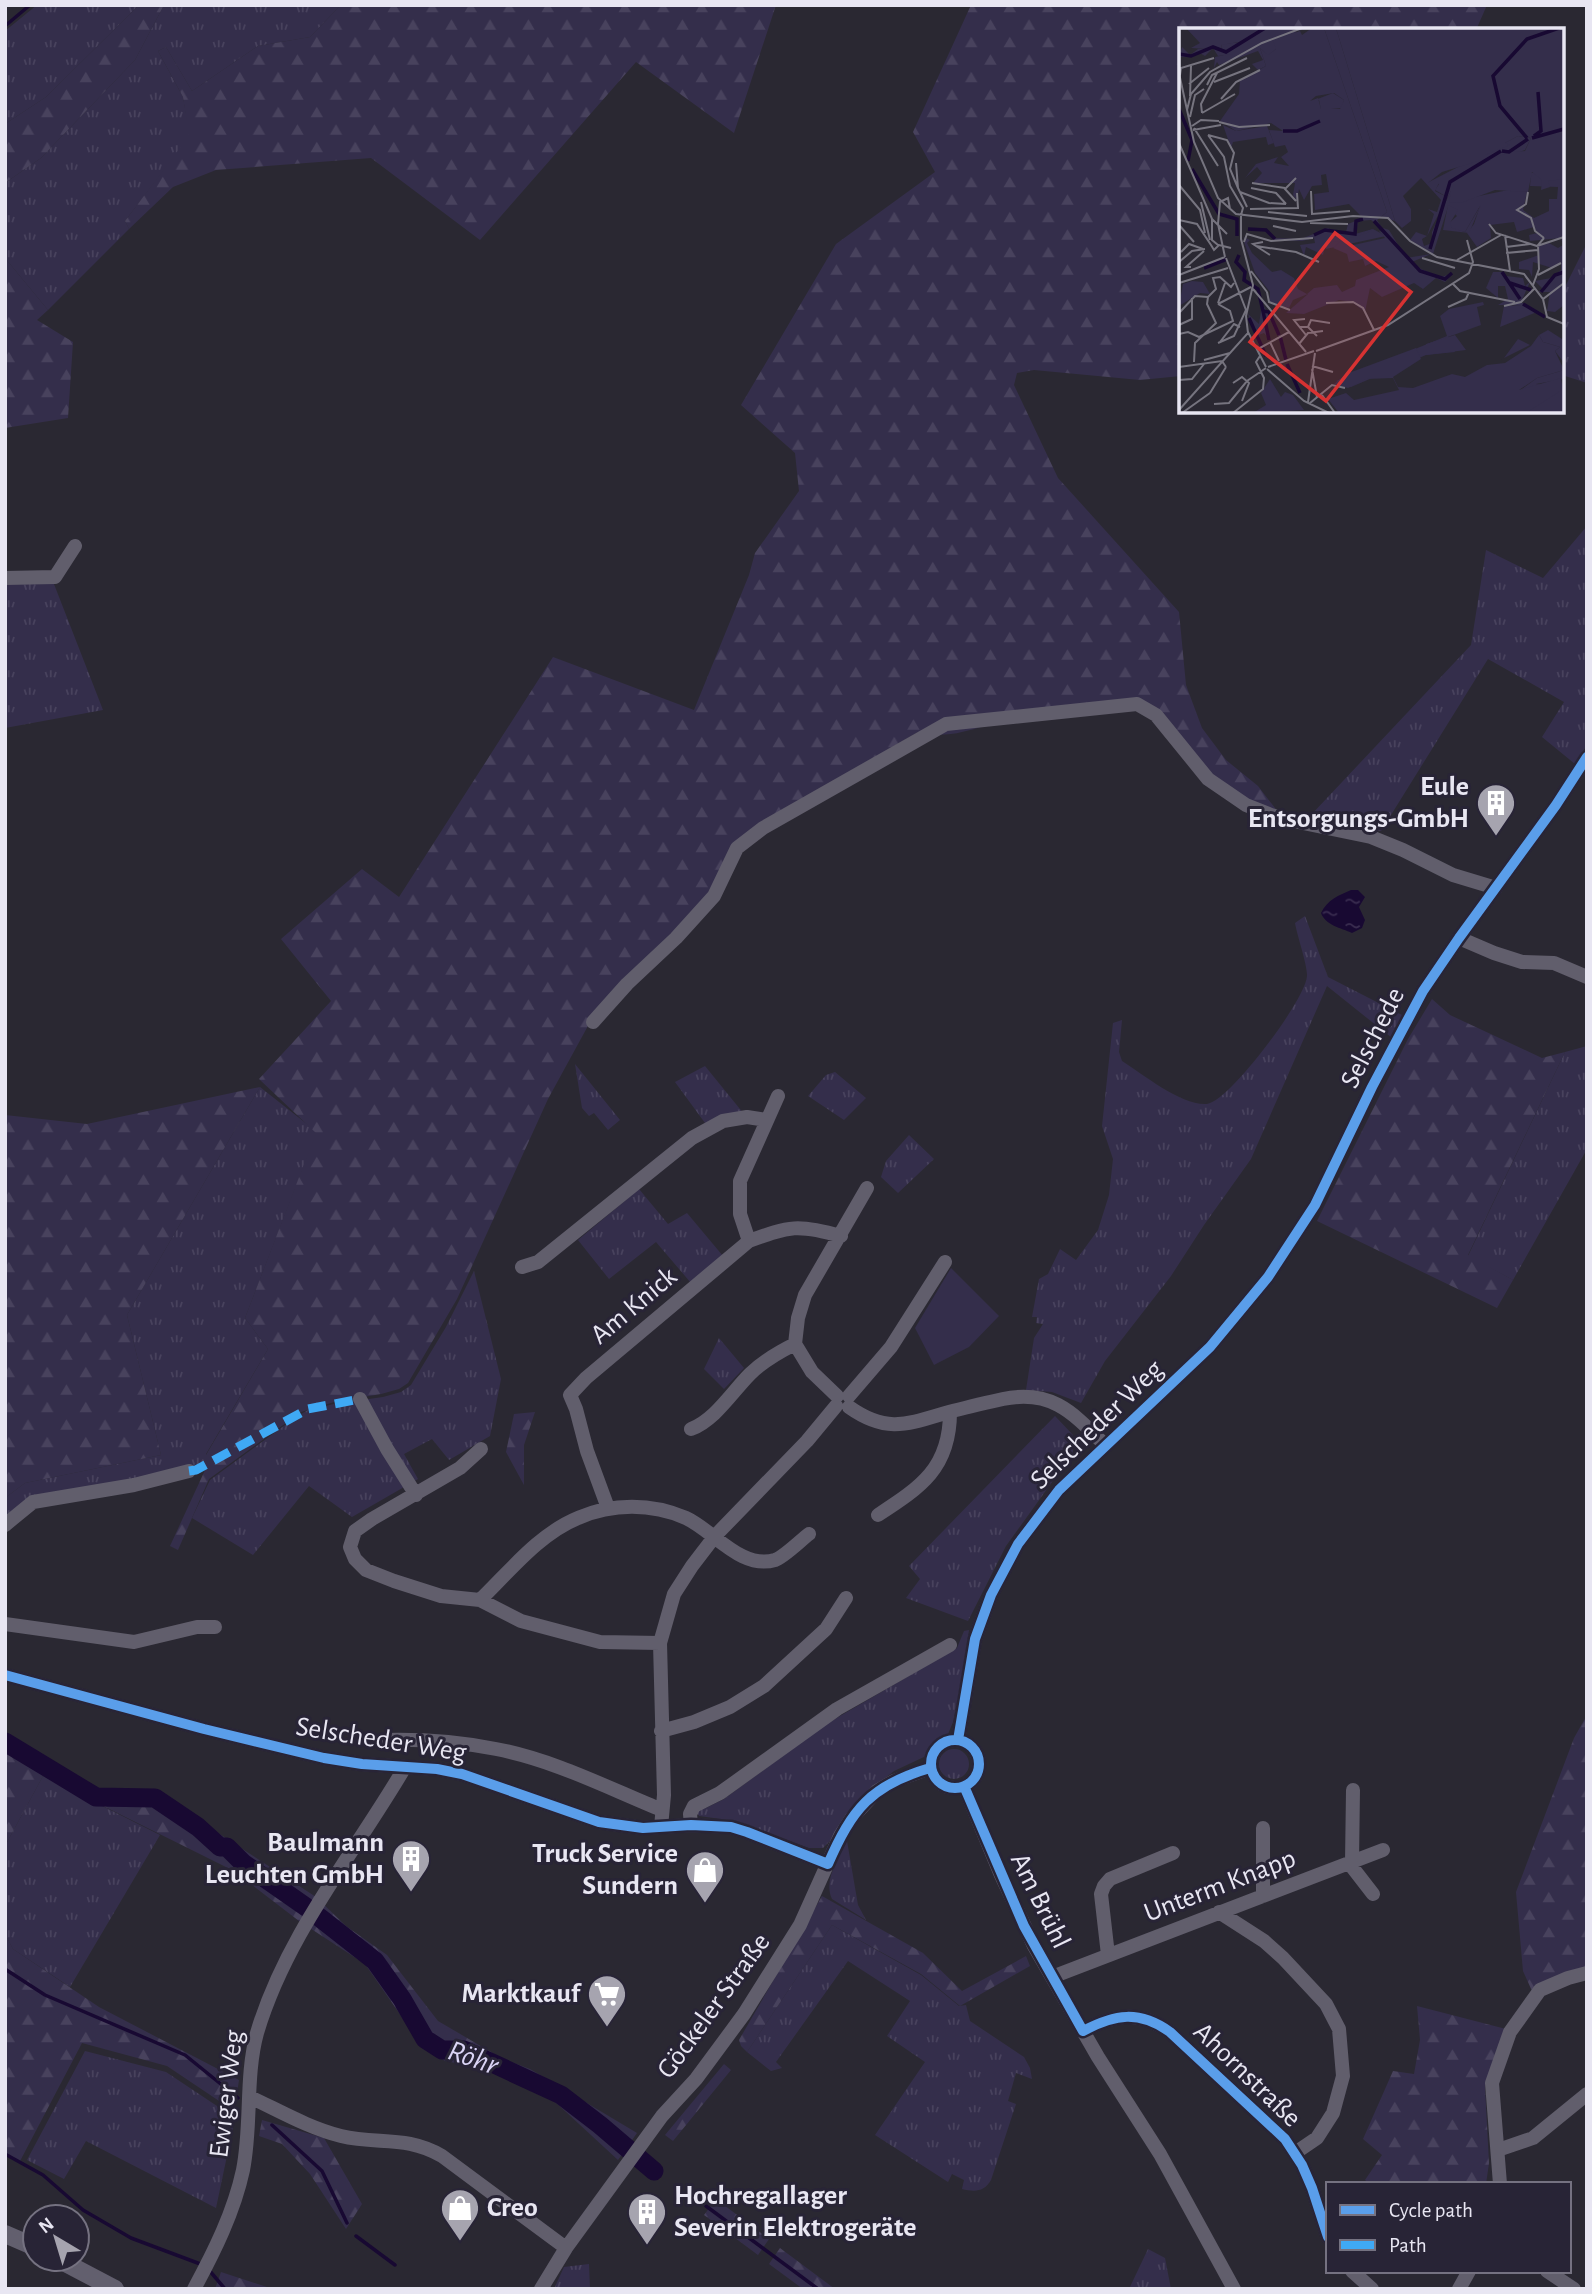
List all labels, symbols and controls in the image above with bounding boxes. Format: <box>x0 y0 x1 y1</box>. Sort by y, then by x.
inset map <box>1179 28 1564 413</box>
place label: Eule Entsorgungs-GmbH <box>1248 773 1469 833</box>
building icon: Eule Entsorgungs-GmbH <box>1475 782 1517 837</box>
street label: Selschede <box>1336 983 1410 1093</box>
street label: Am Knick <box>586 1262 683 1350</box>
street label: Selscheder Weg <box>1025 1355 1169 1495</box>
street label: Selscheder Weg <box>294 1713 469 1767</box>
place label: Baulmann Leuchten GmbH <box>205 1829 384 1889</box>
building icon: Baulmann Leuchten GmbH <box>390 1838 432 1893</box>
place label: Truck Service Sundern <box>532 1840 678 1900</box>
street label: Unterm Knapp <box>1140 1844 1300 1928</box>
shop icon: Truck Service Sundern <box>684 1849 726 1904</box>
street label: Am Brühl <box>1005 1849 1075 1953</box>
street label: Göckeler Straße <box>652 1928 776 2084</box>
supermarket icon: Marktkauf <box>586 1973 628 2028</box>
place label: Marktkauf <box>461 1980 582 2008</box>
street label: Ahornstraße <box>1188 2017 1306 2133</box>
street label: Ewiger Weg <box>205 2028 249 2159</box>
water label: Röhr <box>444 2036 503 2081</box>
place label: Hochregallager Severin Elektrogeräte <box>674 2182 917 2242</box>
legend <box>1326 2182 1571 2273</box>
shop icon: Creo <box>439 2187 481 2242</box>
building icon: Hochregallager Severin Elektrogeräte <box>626 2191 668 2246</box>
place label: Creo <box>487 2194 538 2222</box>
text: Cycle path <box>1389 2200 1473 2221</box>
north arrow <box>21 2203 91 2273</box>
text: N <box>35 2214 58 2237</box>
text: Path <box>1389 2235 1427 2256</box>

